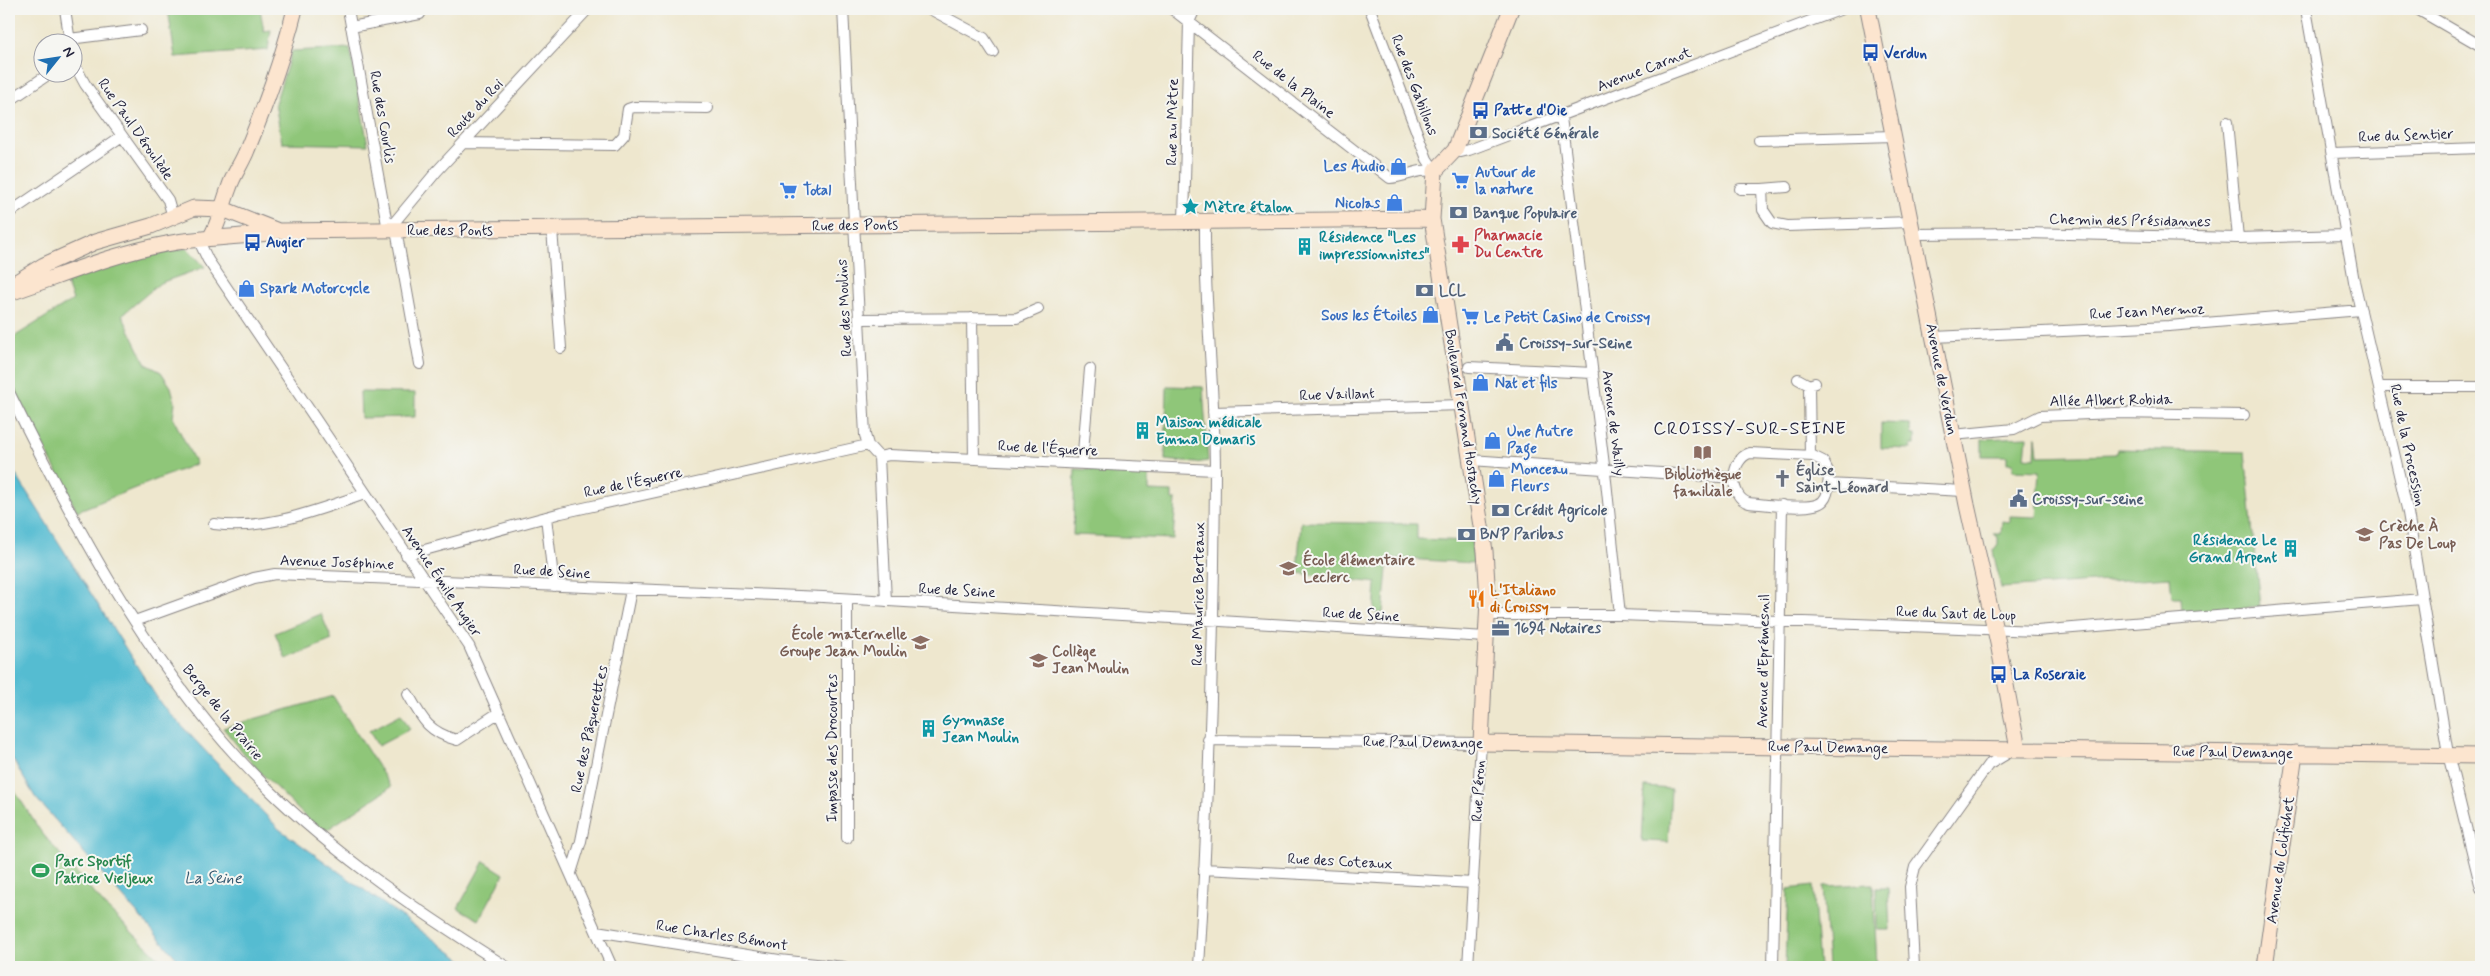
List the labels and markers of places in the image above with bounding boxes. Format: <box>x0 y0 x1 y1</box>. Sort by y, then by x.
bus stop icon: Verdun <box>1860 43 1880 63</box>
place label: Verdun <box>1884 44 1927 64</box>
bus stop icon: Patte d'Oie <box>1470 100 1490 120</box>
place label: Patte d'Oie <box>1494 101 1567 121</box>
bank icon: Société Générale <box>1468 123 1488 143</box>
place label: Société Générale <box>1492 124 1599 144</box>
shop icon: Les Audio <box>1389 156 1409 176</box>
place label: Les Audio <box>1324 157 1385 177</box>
place label: Autour de la nature <box>1475 163 1536 200</box>
supermarket icon: Autour de la nature <box>1451 171 1471 191</box>
supermarket icon: Total <box>779 180 799 200</box>
place label: Total <box>803 181 831 201</box>
shop icon: Nicolas <box>1384 193 1404 213</box>
place label: Nicolas <box>1335 194 1380 214</box>
place icon: Mètre étalon <box>1180 197 1200 217</box>
place label: Mètre étalon <box>1204 198 1294 218</box>
bank icon: Banque Populaire <box>1449 203 1469 223</box>
place label: Banque Populaire <box>1473 204 1578 224</box>
place label: Pharmacie Du Centre <box>1474 226 1543 263</box>
place label: Résidence "Les impressionnistes" <box>1319 228 1430 265</box>
bus stop icon: Augier <box>242 232 262 252</box>
place label: Augier <box>266 233 305 254</box>
pharmacy icon: Pharmacie Du Centre <box>1450 234 1470 254</box>
building icon: Résidence "Les impressionnistes" <box>1295 236 1315 256</box>
shop icon: Spark Motorcycle <box>236 278 256 298</box>
place label: Spark Motorcycle <box>260 279 370 299</box>
bank icon: LCL <box>1415 281 1435 301</box>
place label: LCL <box>1439 282 1466 302</box>
place label: Sous les Étoiles <box>1321 304 1417 326</box>
shop icon: Sous les Étoiles <box>1421 305 1441 325</box>
supermarket icon: Le Petit Casino de Croissy <box>1460 307 1480 327</box>
place label: Le Petit Casino de Croissy <box>1484 308 1650 328</box>
public building icon: Croissy-sur-Seine <box>1495 333 1515 353</box>
place label: Croissy-sur-Seine <box>1519 334 1633 354</box>
shop icon: Nat et fils <box>1471 373 1491 393</box>
place label: Nat et fils <box>1495 373 1558 394</box>
place label: Maison médicale Emma Demaris <box>1156 413 1262 450</box>
building icon: Maison médicale Emma Demaris <box>1132 421 1152 441</box>
place label: Une Autre Page <box>1507 422 1574 461</box>
shop icon: Une Autre Page <box>1483 430 1503 450</box>
library icon: Bibliothèque familiale <box>1693 443 1713 463</box>
place label: Église Saint-Léonard <box>1796 459 1889 498</box>
place label: Monceau Fleurs <box>1511 460 1568 497</box>
place label: Bibliothèque familiale <box>1664 465 1742 502</box>
shop icon: Monceau Fleurs <box>1487 468 1507 488</box>
church icon: Église Saint-Léonard <box>1772 469 1792 489</box>
public building icon: Croissy-sur-seine <box>2008 489 2028 509</box>
place label: Croissy-sur-seine <box>2032 490 2144 510</box>
bank icon: Crédit Agricole <box>1490 500 1510 520</box>
place label: Crédit Agricole <box>1514 501 1608 523</box>
place label: Crèche À Pas De Loup <box>2379 517 2456 554</box>
bank icon: BNP Paribas <box>1456 524 1476 544</box>
place label: BNP Paribas <box>1480 525 1564 545</box>
school or university icon: Crèche À Pas De Loup <box>2355 525 2375 545</box>
place label: Résidence Le Grand Arpent <box>2189 531 2278 568</box>
building icon: Résidence Le Grand Arpent <box>2281 539 2301 559</box>
place label: École élémentaire Leclerc <box>1303 549 1416 588</box>
school or university icon: École élémentaire Leclerc <box>1279 559 1299 579</box>
place label: L'Italiano di Croissy <box>1490 581 1556 618</box>
restaurant icon: L'Italiano di Croissy <box>1466 589 1486 609</box>
office icon: 1694 Notaires <box>1490 618 1510 638</box>
place label: 1694 Notaires <box>1514 619 1601 639</box>
place label: École maternelle Groupe Jean Moulin <box>780 623 907 662</box>
school or university icon: École maternelle Groupe Jean Moulin <box>911 633 931 653</box>
place label: Collège Jean Moulin <box>1052 642 1129 679</box>
school or university icon: Collège Jean Moulin <box>1028 650 1048 670</box>
bus stop icon: La Roseraie <box>1989 664 2009 684</box>
place label: La Roseraie <box>2013 665 2086 685</box>
place label: Gymnase Jean Moulin <box>942 711 1019 748</box>
building icon: Gymnase Jean Moulin <box>918 719 938 739</box>
place label: Parc Sportif Patrice Vieljeux <box>55 852 154 889</box>
sports icon: Parc Sportif Patrice Vieljeux <box>31 860 51 880</box>

